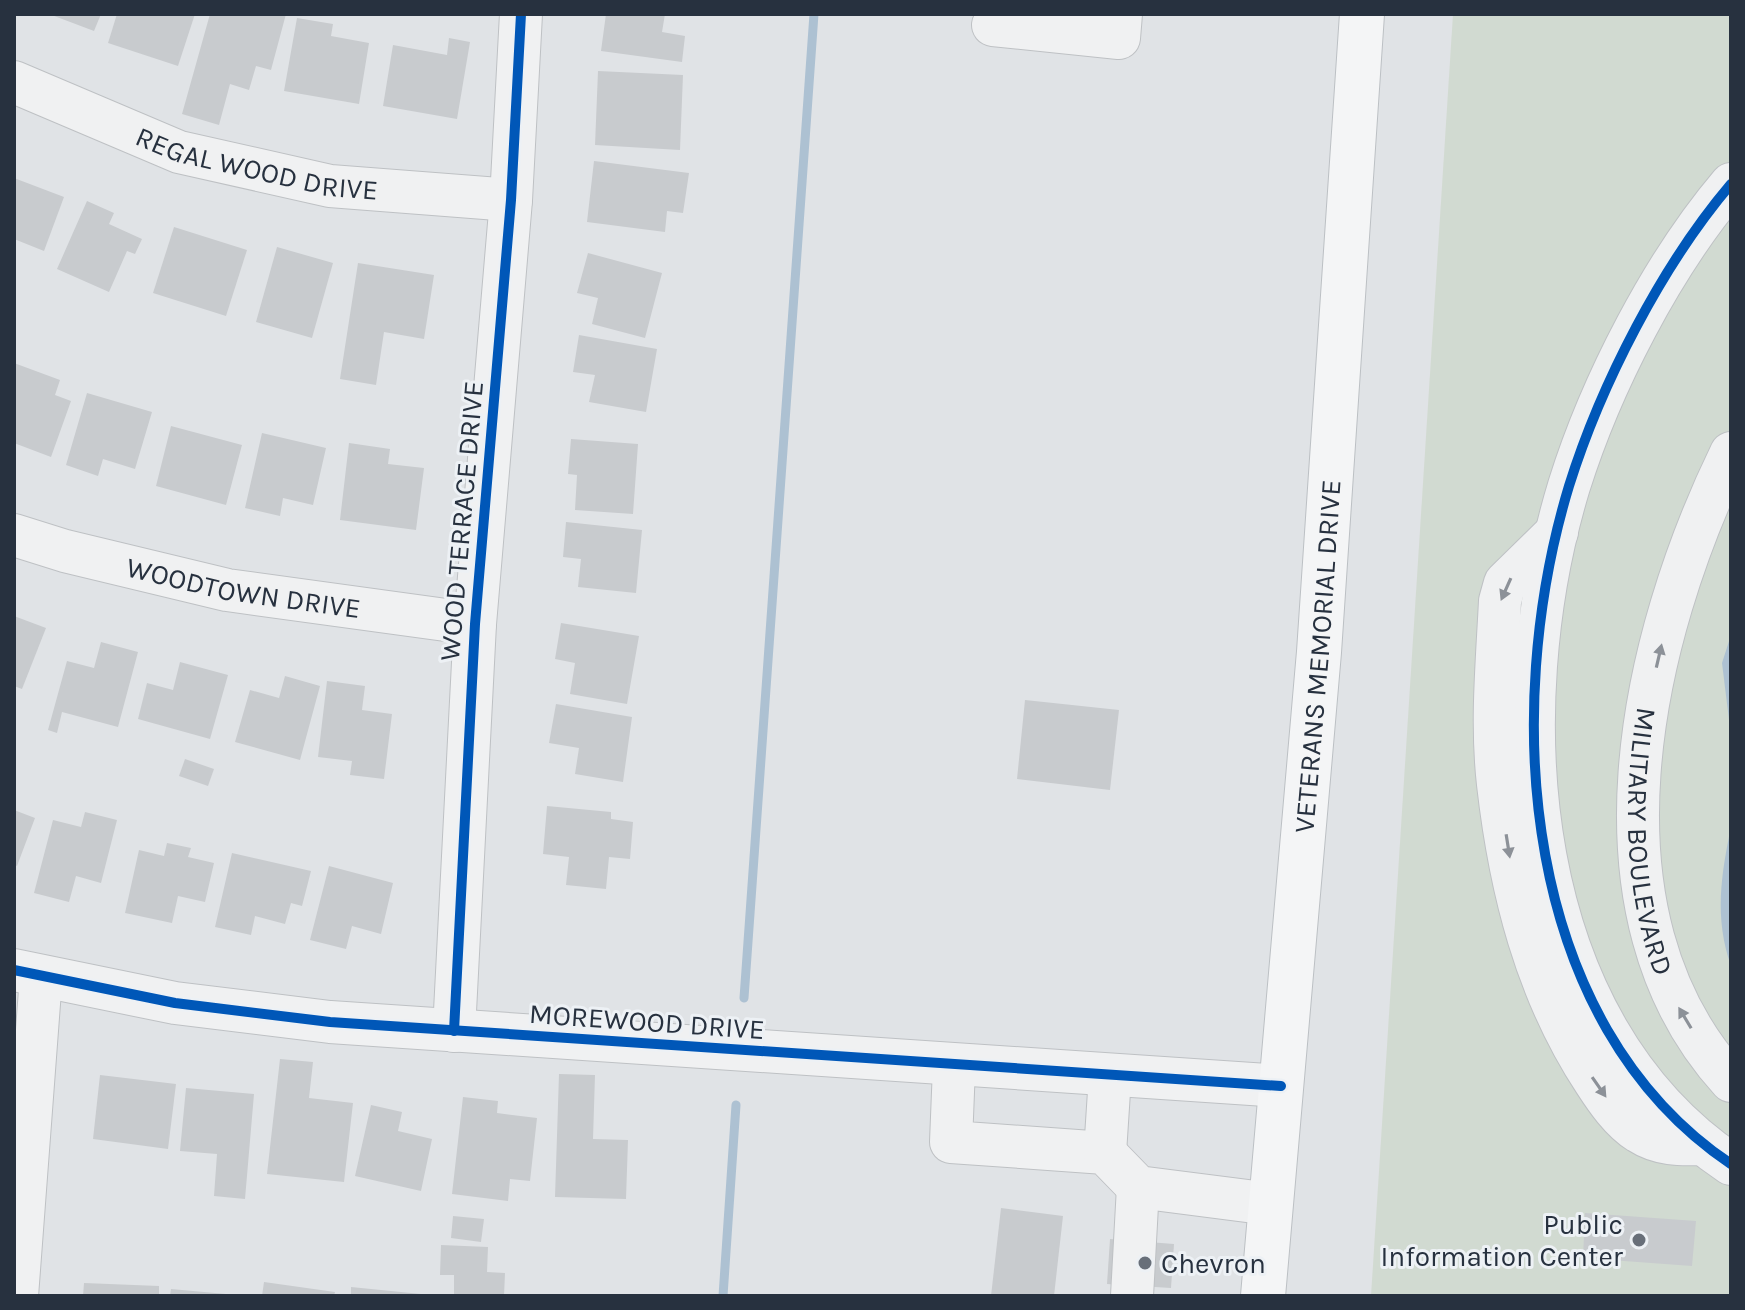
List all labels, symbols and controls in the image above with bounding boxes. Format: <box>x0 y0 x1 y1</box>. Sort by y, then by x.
street label: REGAL WOOD DRIVE <box>131 120 379 207</box>
street label: WOOD TERRACE DRIVE <box>433 380 490 662</box>
street label: VETERANS MEMORIAL DRIVE <box>1287 479 1348 834</box>
street label: WOODTOWN DRIVE <box>123 550 363 625</box>
one-way arrow <box>1499 577 1512 600</box>
one-way arrow <box>1653 643 1666 668</box>
street label: MILITARY BOULEVARD <box>1621 705 1680 980</box>
one-way arrow <box>1502 834 1514 859</box>
street label: MOREWOOD DRIVE <box>528 997 766 1046</box>
one-way arrow <box>1678 1007 1692 1029</box>
one-way arrow <box>1591 1076 1606 1097</box>
place label: Public Information Center <box>1380 1208 1624 1273</box>
marker: Public Information Center <box>1630 1231 1648 1249</box>
place label: Chevron <box>1161 1247 1266 1280</box>
marker: Chevron <box>1136 1254 1154 1272</box>

